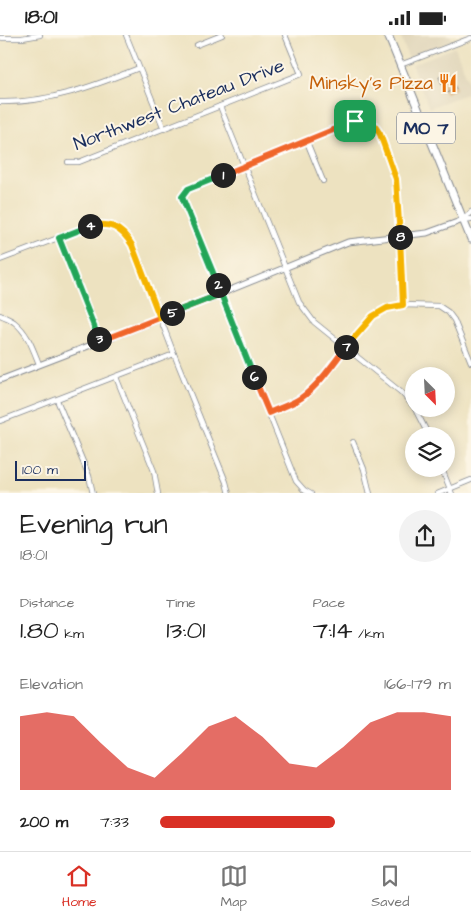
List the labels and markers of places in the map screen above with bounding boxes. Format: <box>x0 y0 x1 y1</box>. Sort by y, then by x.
place label: Minsky's Pizza <box>310 70 433 98</box>
restaurant icon: Minsky's Pizza <box>437 72 459 94</box>
pin <box>334 100 376 142</box>
pin: 1 <box>210 163 236 187</box>
pin: 4 <box>78 213 102 239</box>
pin: 8 <box>388 225 412 249</box>
pin: 2 <box>206 273 230 297</box>
pin: 5 <box>160 301 184 325</box>
pin: 3 <box>86 327 112 351</box>
pin: 7 <box>334 335 358 359</box>
pin: 6 <box>242 365 266 389</box>

